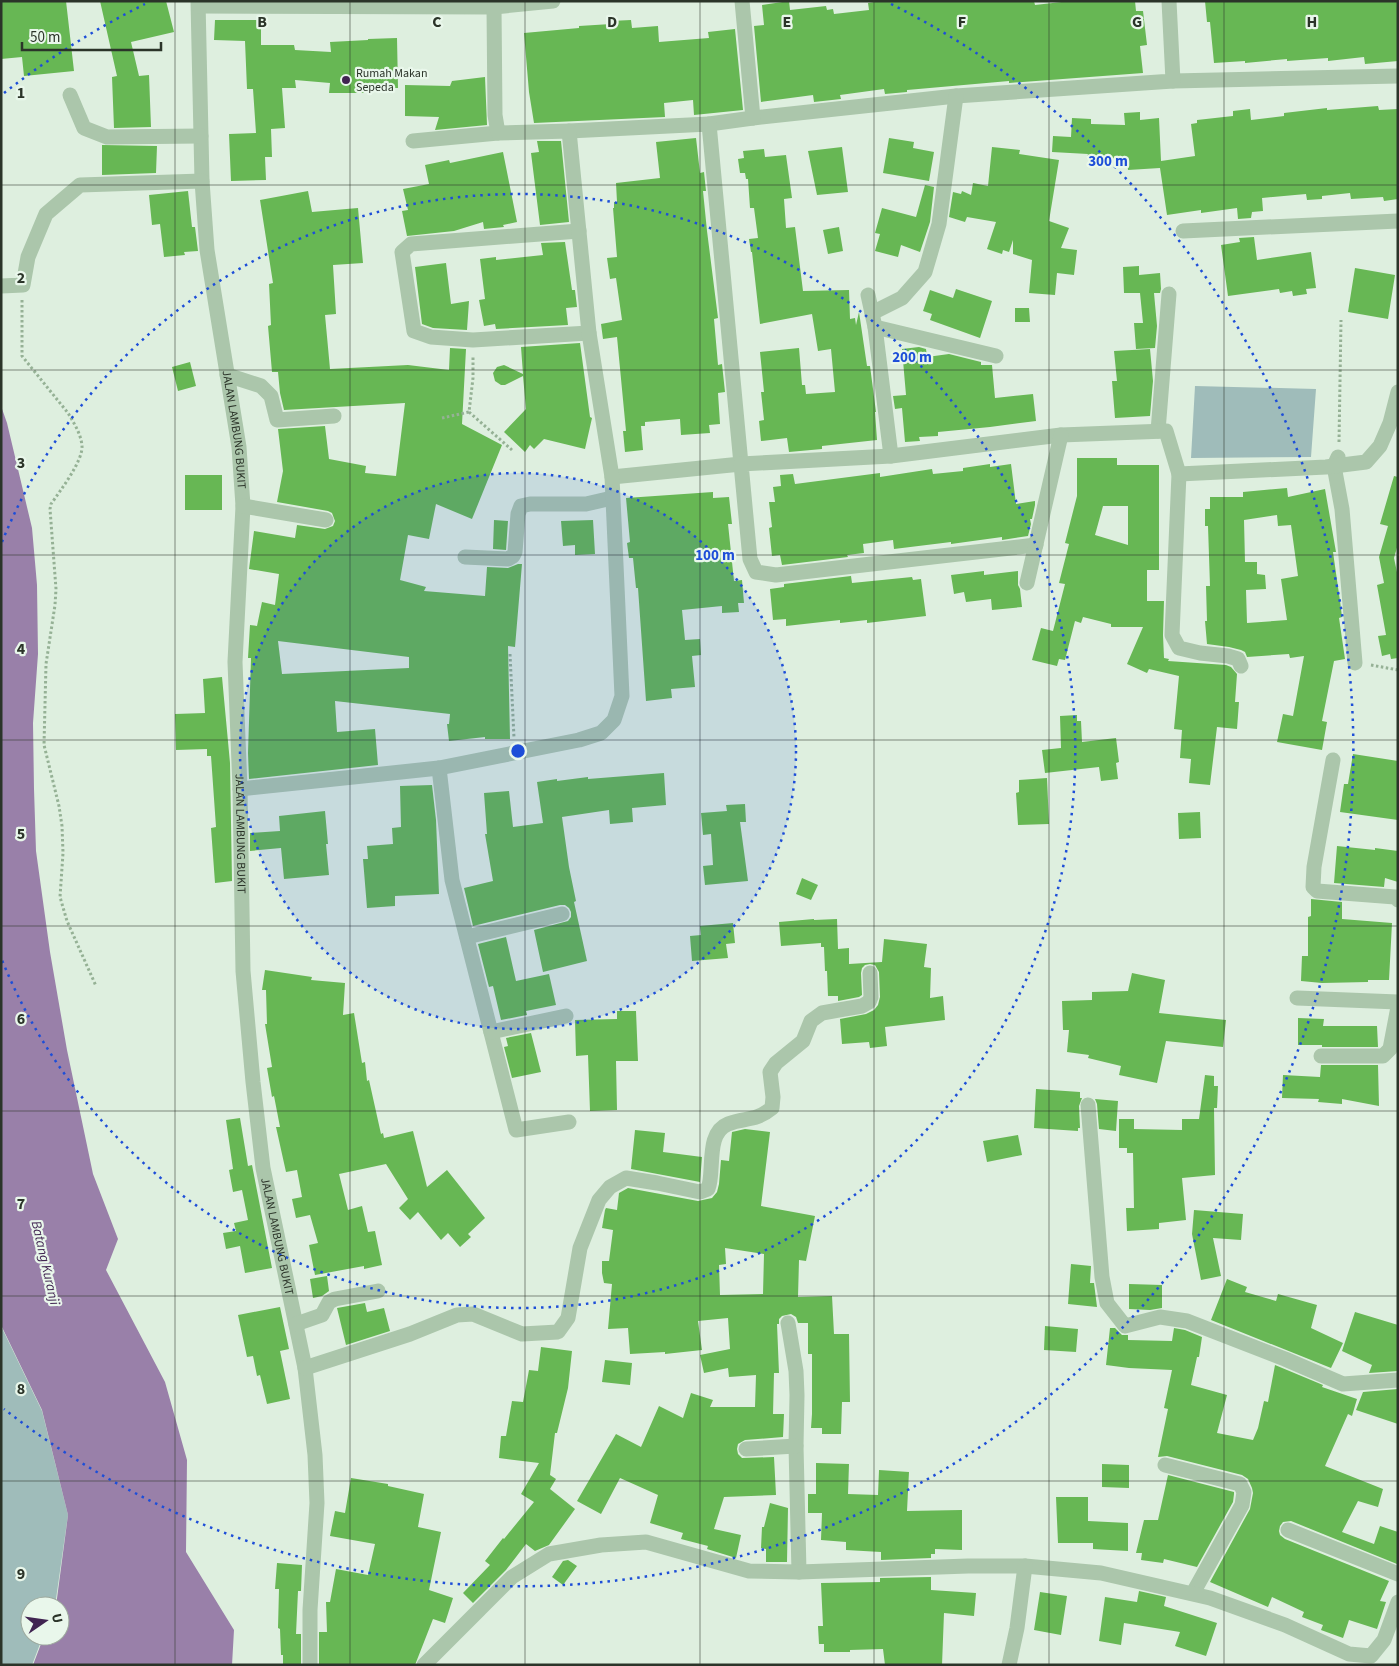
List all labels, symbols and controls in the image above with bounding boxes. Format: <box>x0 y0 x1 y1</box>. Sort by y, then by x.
text: B <box>257 11 267 33</box>
text: C <box>432 11 442 33</box>
text: D <box>607 11 617 33</box>
text: E <box>783 11 791 33</box>
text: F <box>958 11 966 33</box>
text: G <box>1132 11 1142 33</box>
text: H <box>1307 11 1317 33</box>
scale bar <box>22 20 161 52</box>
text: 50 m <box>30 27 60 48</box>
place label: Rumah Makan Sepeda <box>356 65 428 96</box>
marker: Rumah Makan Sepeda <box>340 74 352 86</box>
text: 1 <box>17 82 25 104</box>
text: 300 m <box>1088 151 1128 172</box>
text: 2 <box>17 267 25 289</box>
text: 200 m <box>892 347 932 368</box>
street label: JALAN LAMBUNG BUKIT <box>218 369 250 490</box>
text: 3 <box>17 452 25 474</box>
text: 100 m <box>695 545 735 566</box>
text: 4 <box>17 638 26 660</box>
centre of rings <box>509 742 527 760</box>
street label: JALAN LAMBUNG BUKIT <box>231 774 250 894</box>
text: 5 <box>17 823 25 845</box>
text: 6 <box>17 1008 25 1030</box>
street label: JALAN LAMBUNG BUKIT <box>257 1176 298 1297</box>
text: 7 <box>17 1193 25 1215</box>
water label: Batang Kuranji <box>26 1219 65 1308</box>
text: 8 <box>17 1378 25 1400</box>
text: 9 <box>17 1563 25 1585</box>
north arrow <box>20 1596 70 1646</box>
text: U <box>46 1612 67 1625</box>

